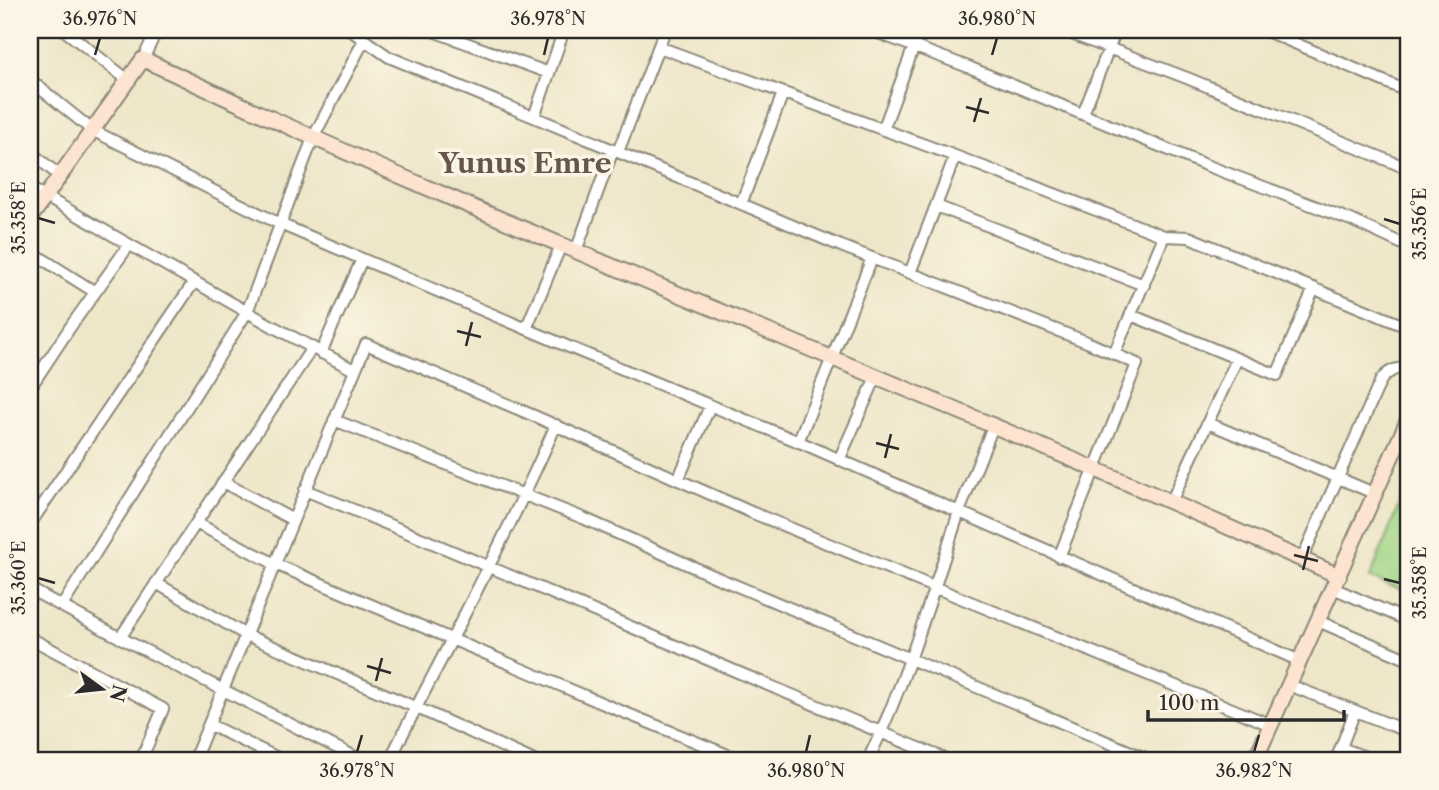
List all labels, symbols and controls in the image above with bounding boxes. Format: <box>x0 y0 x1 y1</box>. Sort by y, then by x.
text: 36.976°N <box>63 8 138 30</box>
text: 36.978°N <box>510 8 586 30</box>
text: 36.980°N <box>958 8 1036 30</box>
district label: Yunus Emre <box>438 146 611 180</box>
text: 35.358°E <box>8 181 30 255</box>
text: 35.356°E <box>1409 188 1431 260</box>
text: 35.360°E <box>8 541 30 615</box>
text: 35.358°E <box>1409 546 1431 620</box>
north arrow <box>66 654 136 724</box>
scale bar <box>1148 678 1344 722</box>
text: N <box>105 682 131 704</box>
text: 100 m <box>1159 690 1220 715</box>
text: 36.978°N <box>319 760 395 782</box>
text: 36.980°N <box>767 760 845 782</box>
text: 36.982°N <box>1215 760 1293 782</box>

